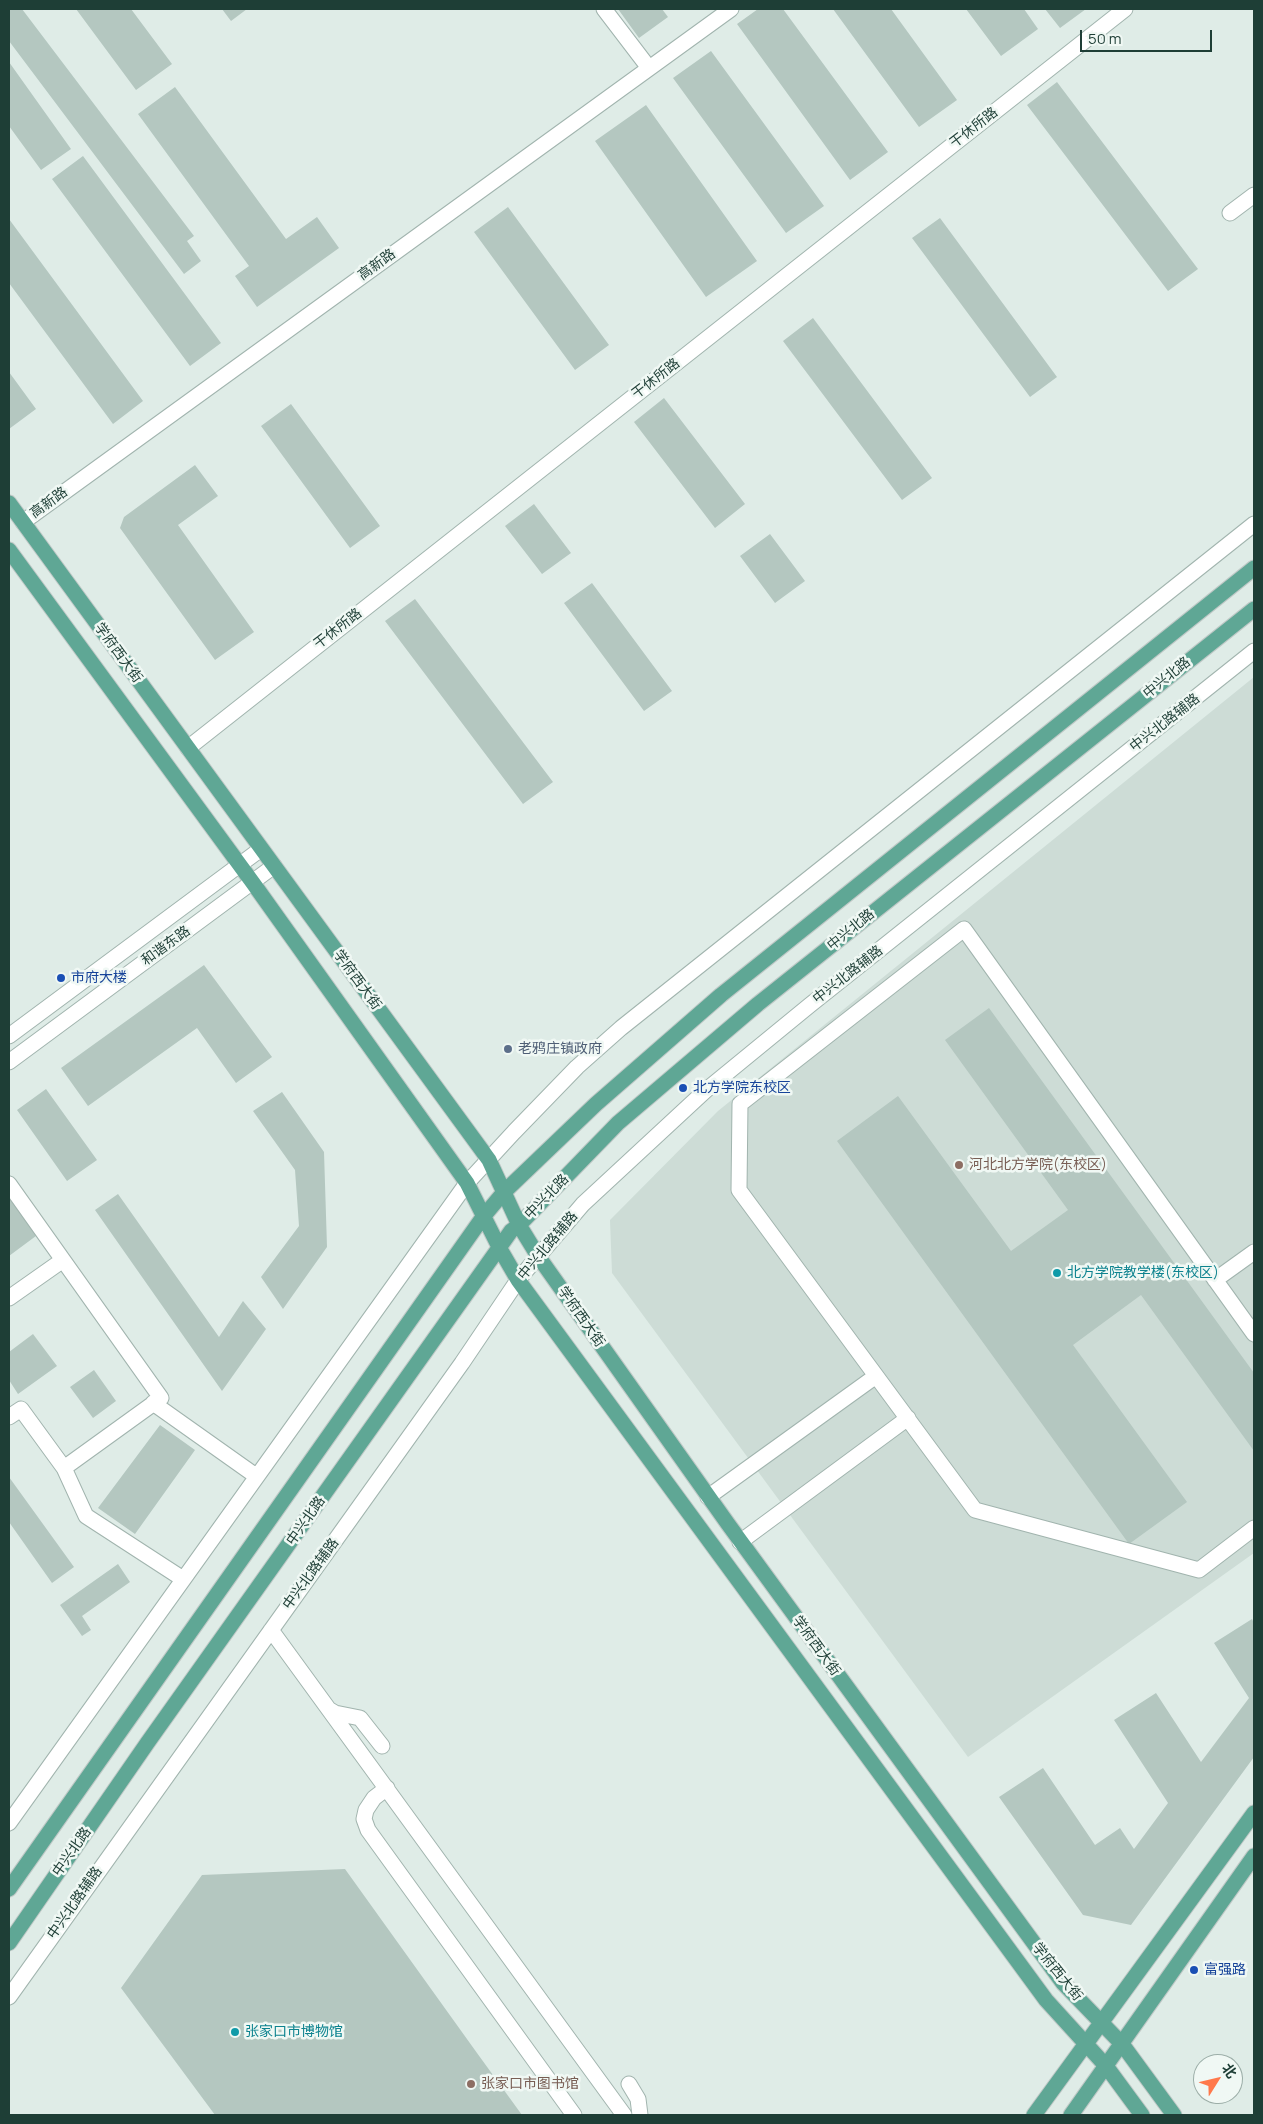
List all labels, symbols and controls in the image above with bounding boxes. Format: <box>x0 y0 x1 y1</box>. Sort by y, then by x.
scale bar <box>1083 20 1216 52</box>
text: 50 m <box>1088 28 1122 49</box>
street label: 干休所路 <box>947 104 1001 152</box>
street label: 高新路 <box>355 246 399 284</box>
street label: 干休所路 <box>629 355 683 403</box>
street label: 高新路 <box>27 484 71 522</box>
street label: 干休所路 <box>311 605 365 653</box>
street label: 学府西大街 <box>91 620 145 686</box>
street label: 中兴北路 <box>1140 654 1194 702</box>
street label: 中兴北路辅路 <box>1127 691 1203 755</box>
street label: 中兴北路 <box>824 906 878 954</box>
street label: 和谐东路 <box>138 923 194 969</box>
street label: 中兴北路辅路 <box>810 943 886 1007</box>
street label: 学府西大街 <box>330 947 384 1013</box>
place label: 市府大楼 <box>71 970 127 986</box>
marker: 市府大楼 <box>55 972 67 984</box>
place label: 老鸦庄镇政府 <box>518 1041 602 1057</box>
marker: 老鸦庄镇政府 <box>502 1043 514 1055</box>
place label: 北方学院东校区 <box>693 1080 791 1096</box>
marker: 北方学院东校区 <box>677 1082 689 1094</box>
place label: 河北北方学院(东校区) <box>969 1157 1107 1173</box>
marker: 河北北方学院(东校区) <box>953 1159 965 1171</box>
street label: 中兴北路 <box>522 1171 572 1223</box>
street label: 中兴北路辅路 <box>515 1208 581 1284</box>
place label: 北方学院教学楼(东校区) <box>1067 1265 1219 1281</box>
marker: 北方学院教学楼(东校区) <box>1051 1267 1063 1279</box>
street label: 学府西大街 <box>554 1284 608 1350</box>
street label: 中兴北路 <box>283 1493 329 1549</box>
street label: 中兴北路辅路 <box>280 1535 342 1613</box>
street label: 学府西大街 <box>789 1613 843 1679</box>
street label: 中兴北路 <box>49 1824 95 1880</box>
street label: 中兴北路辅路 <box>44 1864 106 1942</box>
street label: 学府西大街 <box>1028 1940 1086 2004</box>
place label: 富强路 <box>1204 1962 1246 1978</box>
marker: 富强路 <box>1188 1964 1200 1976</box>
place label: 张家口市博物馆 <box>245 2024 343 2040</box>
marker: 张家口市博物馆 <box>229 2026 241 2038</box>
north arrow <box>1193 2054 1243 2104</box>
text: 北 <box>1218 2059 1242 2082</box>
place label: 张家口市图书馆 <box>481 2076 579 2092</box>
marker: 张家口市图书馆 <box>465 2078 477 2090</box>

